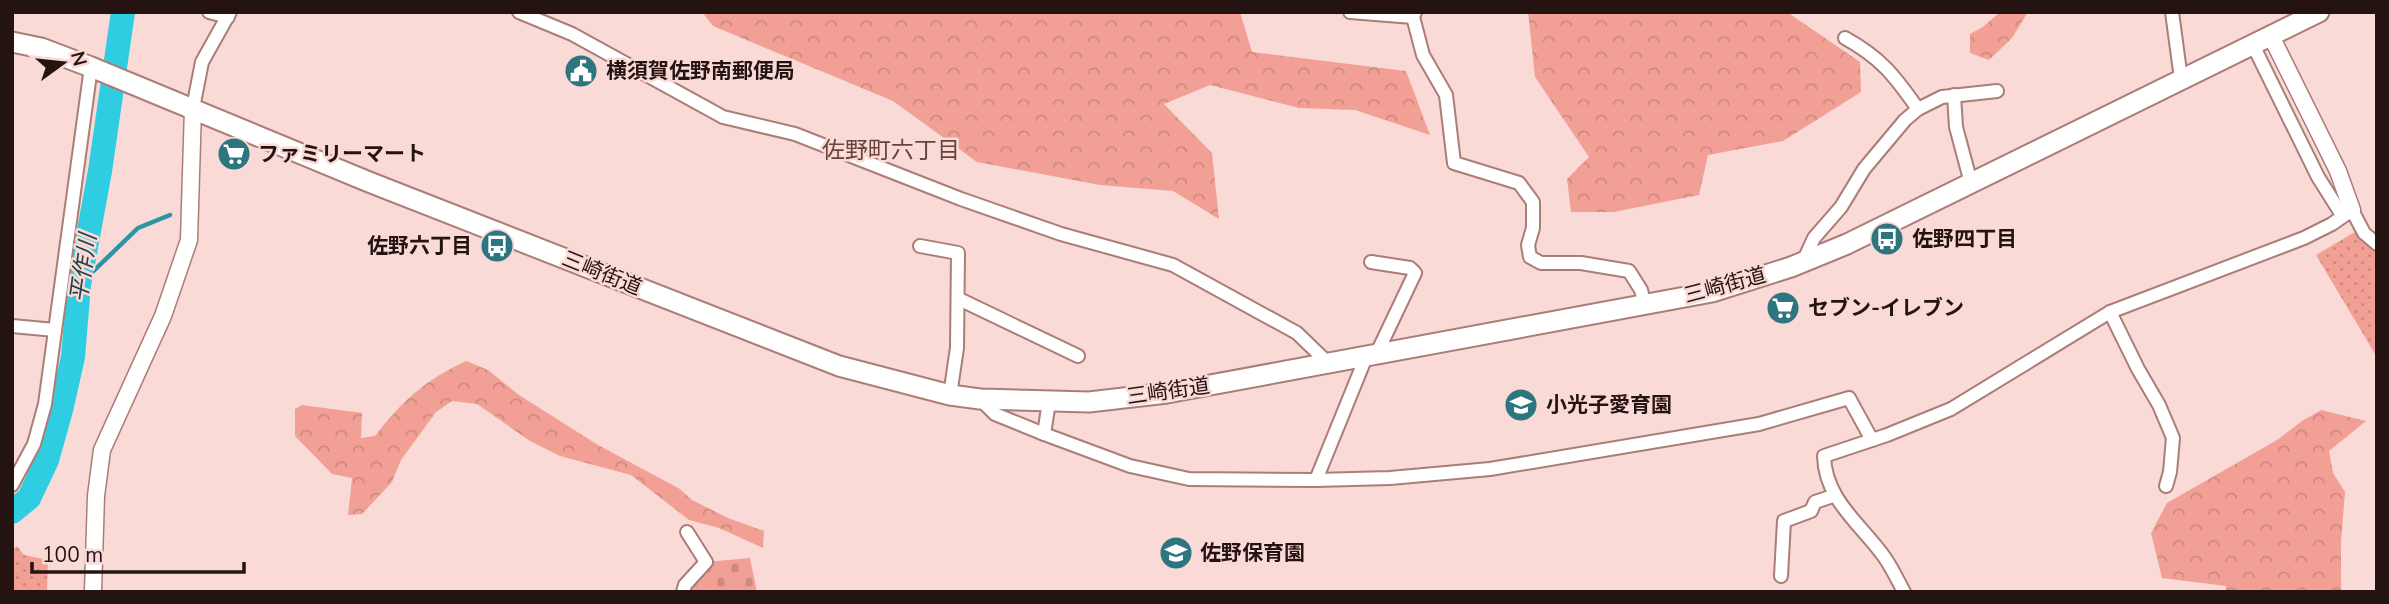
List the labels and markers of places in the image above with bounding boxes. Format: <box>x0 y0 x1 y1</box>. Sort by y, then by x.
public building icon: 横須賀佐野南郵便局 <box>562 52 600 90</box>
place label: 横須賀佐野南郵便局 <box>606 57 795 85</box>
supermarket icon: ファミリーマート <box>215 135 253 173</box>
place label: ファミリーマート <box>258 140 426 168</box>
bus stop icon: 佐野四丁目 <box>1868 220 1906 258</box>
place label: 佐野四丁目 <box>1912 225 2017 253</box>
bus stop icon: 佐野六丁目 <box>478 227 516 265</box>
place label: 佐野六丁目 <box>367 232 472 260</box>
supermarket icon: セブン-イレブン <box>1764 289 1802 327</box>
place label: セブン-イレブン <box>1808 294 1964 322</box>
school or university icon: 小光子愛育園 <box>1502 386 1540 424</box>
place label: 小光子愛育園 <box>1546 391 1672 419</box>
school or university icon: 佐野保育園 <box>1157 534 1195 572</box>
place label: 佐野保育園 <box>1200 539 1305 567</box>

